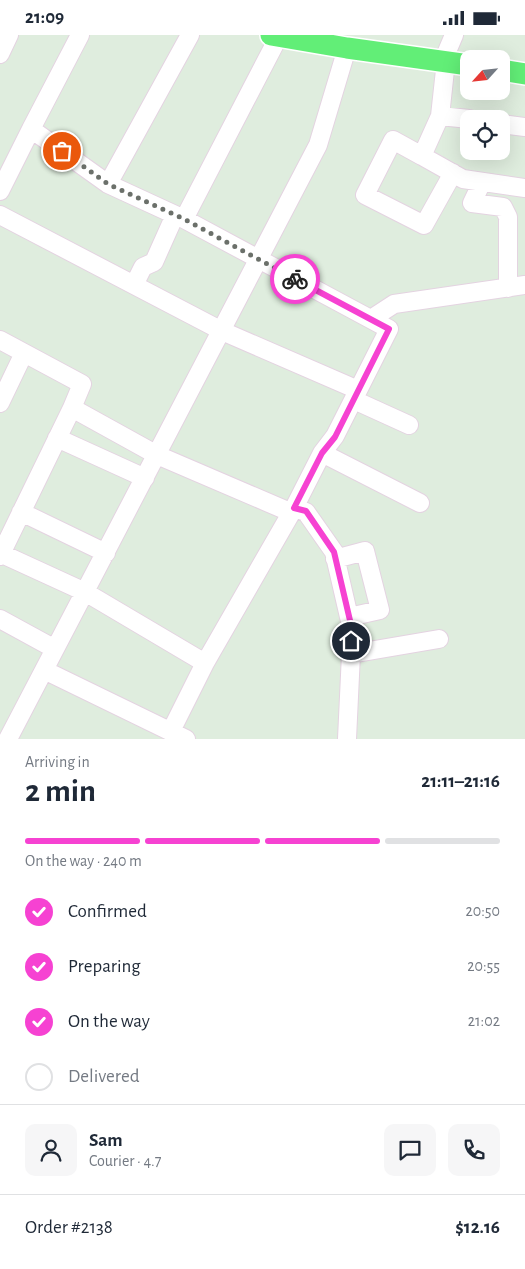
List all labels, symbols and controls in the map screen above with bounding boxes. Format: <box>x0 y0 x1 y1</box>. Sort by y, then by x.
text: 21:09 <box>25 8 64 27</box>
north arrow <box>460 50 510 100</box>
map controls <box>460 50 510 160</box>
button: locate <box>460 110 510 160</box>
pin <box>41 130 83 172</box>
icon: bag <box>48 137 76 165</box>
courier <box>270 254 320 304</box>
icon: bike <box>281 265 309 293</box>
pin <box>330 620 372 662</box>
icon: home <box>337 627 365 655</box>
text: Arriving in <box>25 754 90 770</box>
text: 21:11–21:16 <box>421 772 500 791</box>
text: 2 min <box>25 775 96 807</box>
text: On the way · 240 m <box>25 853 142 869</box>
icon: check <box>25 898 53 926</box>
text: Confirmed <box>68 902 147 921</box>
text: 20:50 <box>465 903 500 919</box>
icon: check <box>25 953 53 981</box>
text: Preparing <box>68 957 141 976</box>
text: 20:55 <box>467 958 500 974</box>
icon: check <box>25 1008 53 1036</box>
text: On the way <box>68 1012 150 1031</box>
text: 21:02 <box>468 1013 500 1029</box>
text: Delivered <box>68 1067 140 1086</box>
button: person <box>25 1124 77 1176</box>
button: chat <box>384 1124 436 1176</box>
button: phone <box>448 1124 500 1176</box>
text: Sam <box>89 1131 123 1150</box>
text: Courier · 4.7 <box>89 1153 161 1169</box>
text: Order #2138 <box>25 1218 113 1237</box>
text: $12.16 <box>455 1218 500 1237</box>

